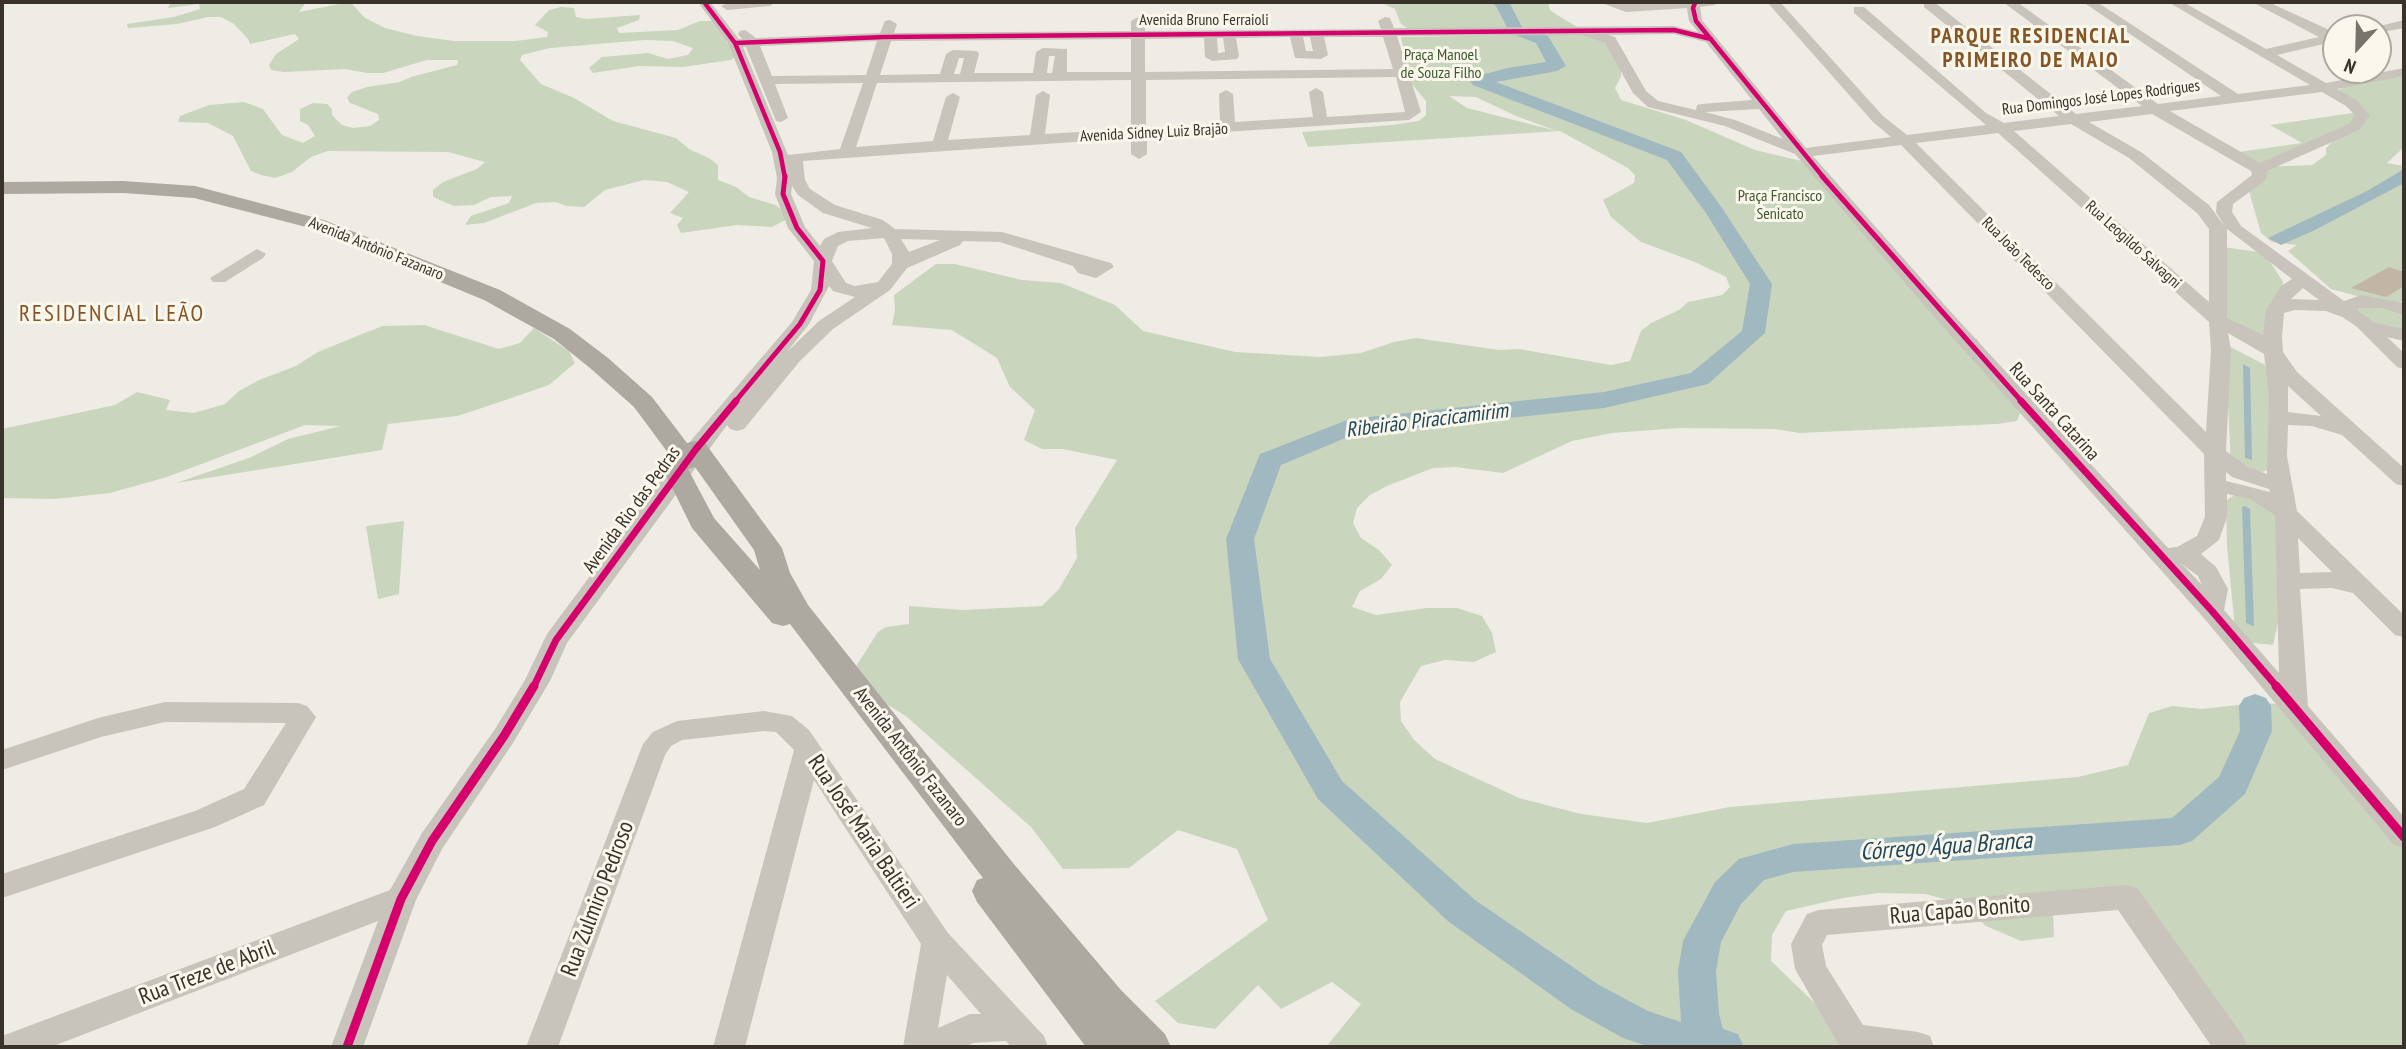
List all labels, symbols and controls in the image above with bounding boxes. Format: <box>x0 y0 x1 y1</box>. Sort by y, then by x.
street label: Avenida Bruno Ferraioli <box>1139 10 1269 30</box>
north arrow <box>2322 14 2392 84</box>
district label: PARQUE RESIDENCIAL PRIMEIRO DE MAIO <box>1933 24 2129 74</box>
park label: Praça Manoel de Souza Filho <box>1401 45 1481 83</box>
text: N <box>2341 54 2359 80</box>
street label: Rua Domingos José Lopes Rodrigues <box>2001 76 2201 120</box>
street label: Avenida Sidney Luiz Brajão <box>1080 120 1228 146</box>
park label: Praça Francisco Senicato <box>1738 186 1822 224</box>
street label: Rua Leogildo Salvagni <box>2081 197 2185 293</box>
street label: Avenida Antônio Fazanaro <box>306 213 446 285</box>
street label: Rua João Tedesco <box>1978 214 2058 294</box>
district label: RESIDENCIAL LEÃO <box>21 300 203 328</box>
street label: Rua Santa Catarina <box>2004 358 2104 466</box>
water label: Ribeirão Piracicamirim <box>1345 399 1509 443</box>
street label: Avenida Rio das Pedras <box>578 442 686 578</box>
street label: Avenida Antônio Fazanaro <box>849 683 971 831</box>
street label: Rua José Maria Baltieri <box>801 750 925 914</box>
street label: Rua Zulmiro Pedroso <box>556 817 640 981</box>
water label: Córrego Água Branca <box>1859 827 2033 867</box>
street label: Rua Capão Bonito <box>1889 891 2031 931</box>
street label: Rua Treze de Abril <box>135 934 279 1012</box>

